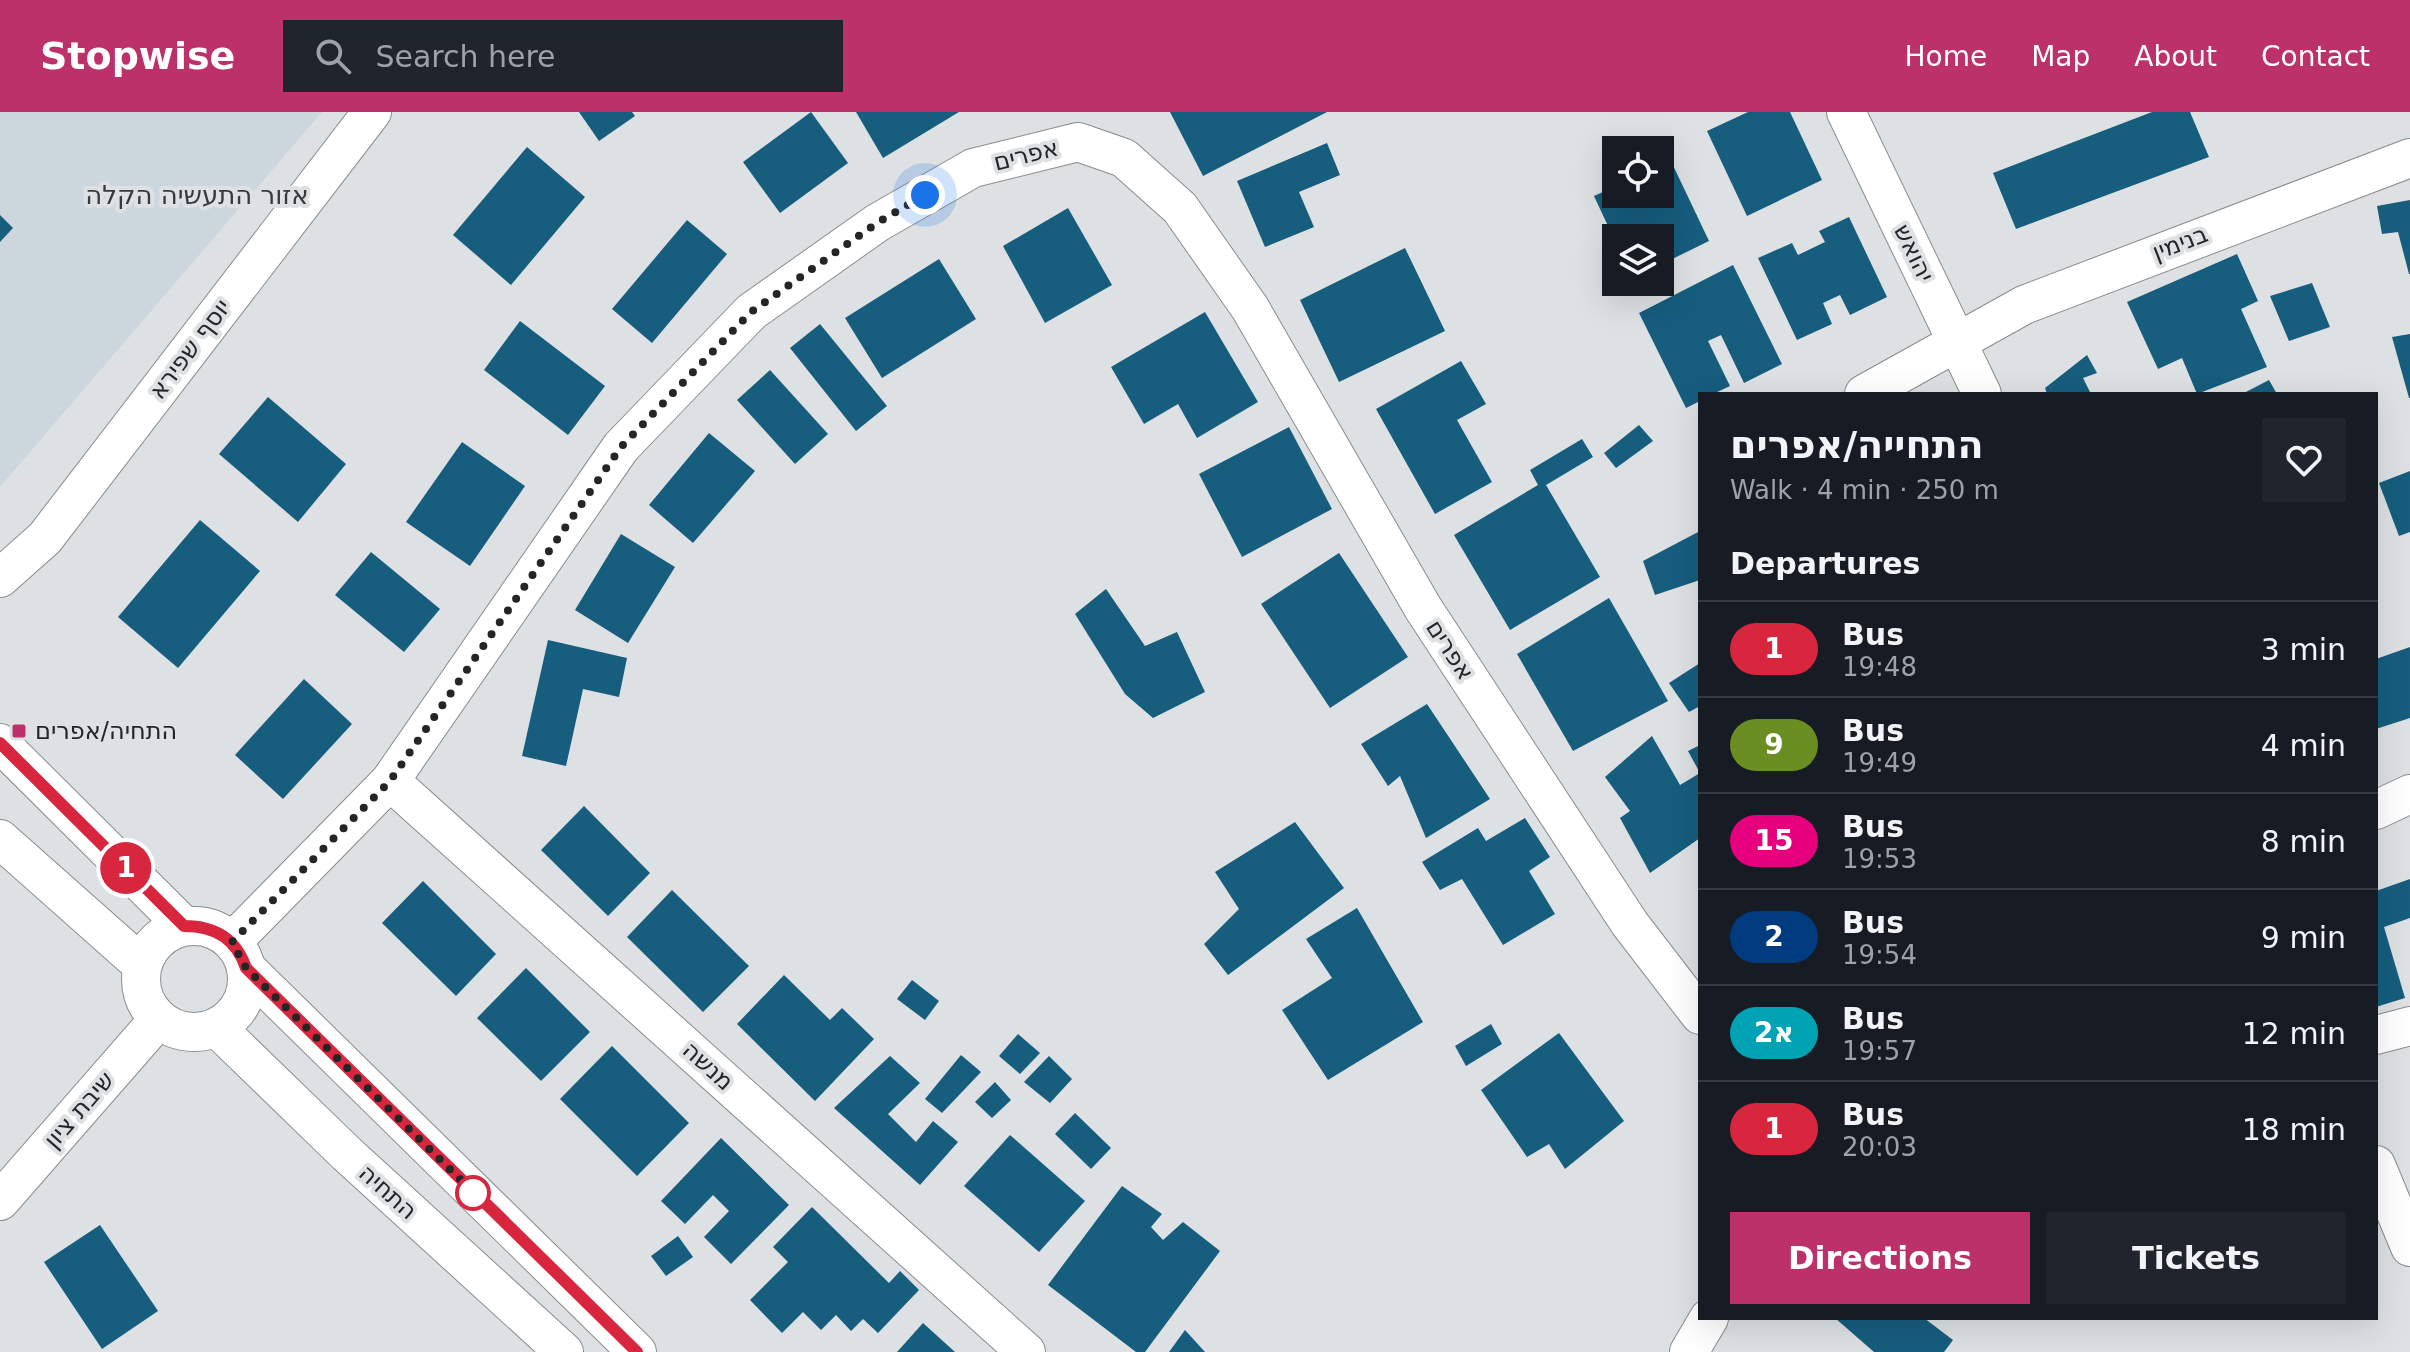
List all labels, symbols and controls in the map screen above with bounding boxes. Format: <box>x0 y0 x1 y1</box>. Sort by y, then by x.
search box <box>283 20 843 92</box>
text: Stopwise <box>40 34 235 78</box>
icon: search <box>311 34 355 78</box>
text: Search here <box>375 39 556 74</box>
text: Home <box>1904 40 1987 73</box>
text: Map <box>2031 40 2090 73</box>
text: About <box>2134 40 2217 73</box>
text: Contact <box>2261 40 2370 73</box>
street label: אפרים <box>991 133 1061 177</box>
map controls <box>1602 136 1674 296</box>
button: locate <box>1602 136 1674 208</box>
your location <box>905 175 945 215</box>
district label: אזור התעשיה הקלה <box>85 180 309 210</box>
street label: יהואש <box>1888 220 1940 286</box>
street label: בנימין <box>2148 220 2212 266</box>
button: layers <box>1602 224 1674 296</box>
street label: יוסף שפירא <box>143 294 237 404</box>
button: heart <box>2262 418 2346 502</box>
text: התחייה/אפרים <box>1730 423 1984 467</box>
text: Walk · 4 min · 250 m <box>1730 475 1999 505</box>
text: Departures <box>1730 546 1920 581</box>
street label: אפרים <box>1420 615 1480 685</box>
text: Bus <box>1842 617 1904 652</box>
text: 1 <box>1764 632 1784 665</box>
text: 3 min <box>2261 632 2346 667</box>
text: 19:48 <box>1842 652 1917 682</box>
text: Bus <box>1842 713 1904 748</box>
place label: התחיה/אפרים <box>35 717 177 745</box>
marker: התחיה/אפרים <box>10 722 28 740</box>
text: 9 <box>1764 728 1784 761</box>
text: 4 min <box>2261 728 2346 763</box>
text: 19:49 <box>1842 748 1917 778</box>
text: Bus <box>1842 809 1904 844</box>
text: 15 <box>1755 824 1793 857</box>
text: 8 min <box>2261 824 2346 859</box>
line badge: 1 <box>100 842 152 894</box>
text: 19:53 <box>1842 844 1917 874</box>
text: 1 <box>116 851 136 884</box>
text: Bus <box>1842 905 1904 940</box>
text: 2 <box>1764 920 1784 953</box>
text: 9 min <box>2261 920 2346 955</box>
text: 19:54 <box>1842 940 1917 970</box>
text: Bus <box>1842 1001 1904 1036</box>
text: 2א <box>1754 1016 1794 1049</box>
text: 12 min <box>2242 1016 2346 1051</box>
street label: מנשה <box>677 1036 739 1096</box>
text: 19:57 <box>1842 1036 1917 1066</box>
street label: שיבת ציון <box>38 1066 120 1154</box>
text: Bus <box>1842 1097 1904 1132</box>
text: 1 <box>1764 1112 1784 1145</box>
text: 18 min <box>2242 1112 2346 1147</box>
text: 20:03 <box>1842 1132 1917 1162</box>
street label: התחיה <box>353 1159 423 1225</box>
unlabelled marker <box>456 1176 490 1210</box>
button: Directions <box>1730 1212 2030 1304</box>
button: Tickets <box>2046 1212 2346 1304</box>

